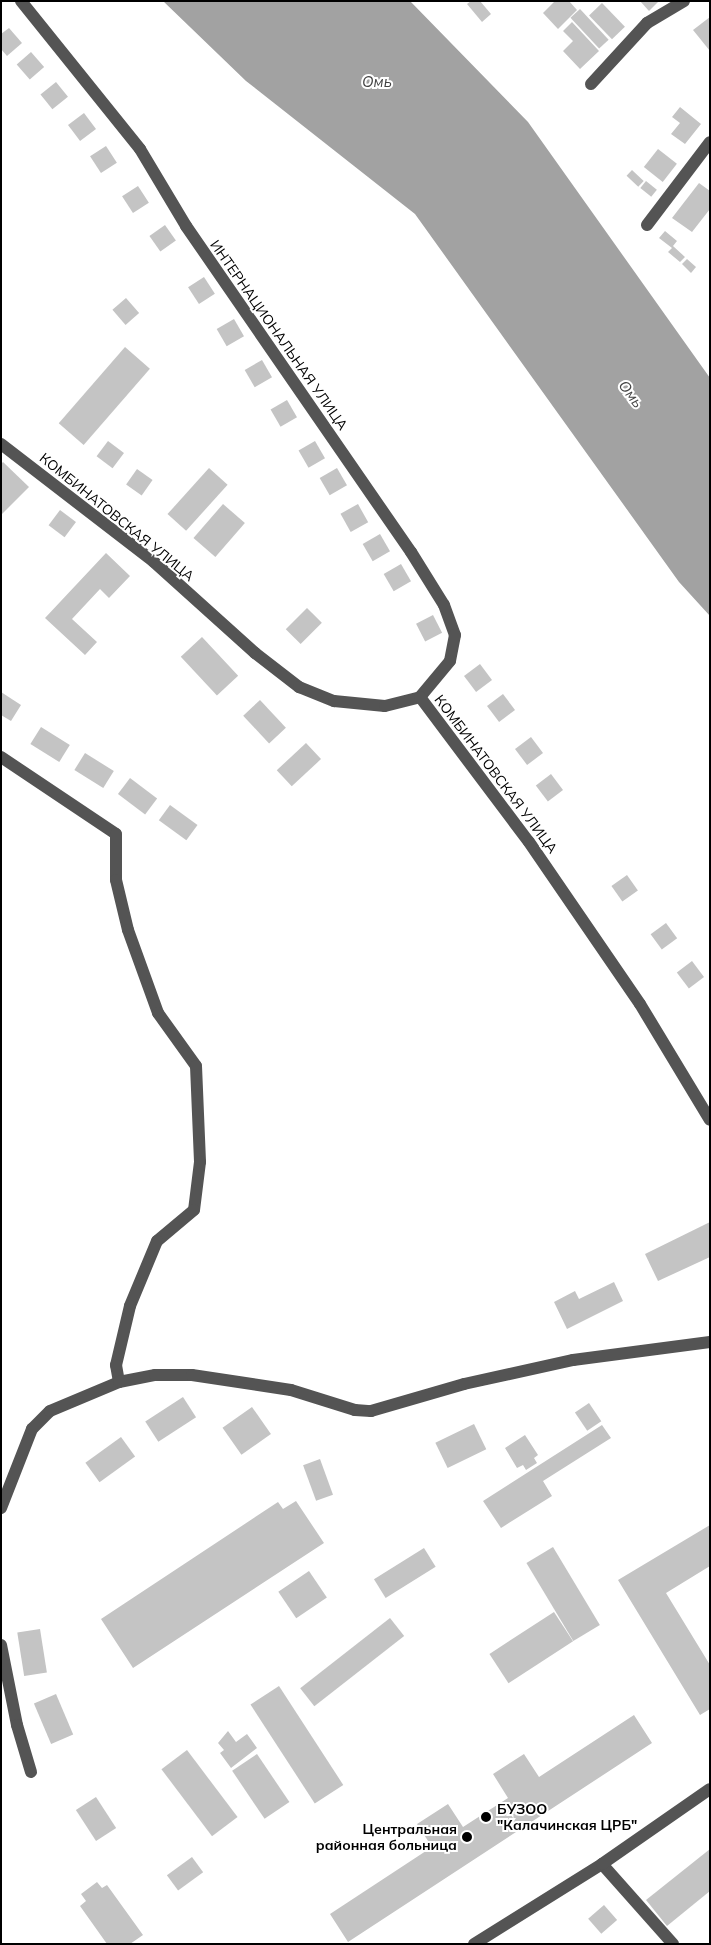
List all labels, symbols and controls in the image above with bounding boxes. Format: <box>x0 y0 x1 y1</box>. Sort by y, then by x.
water label: Омь <box>362 73 392 91</box>
street label: ИНТЕРНАЦИОНАЛЬНАЯ УЛИЦА <box>207 237 351 433</box>
water label: Омь <box>615 377 647 411</box>
street label: КОМБИНАТОВСКАЯ УЛИЦА <box>36 449 198 585</box>
street label: КОМБИНАТОВСКАЯ УЛИЦА <box>431 691 561 857</box>
place label: БУЗОО "Калачинская ЦРБ" <box>497 1801 637 1834</box>
marker: БУЗОО "Калачинская ЦРБ" <box>479 1810 493 1824</box>
place label: Центральная районная больница <box>316 1821 457 1854</box>
marker: Центральная районная больница <box>461 1831 473 1843</box>

